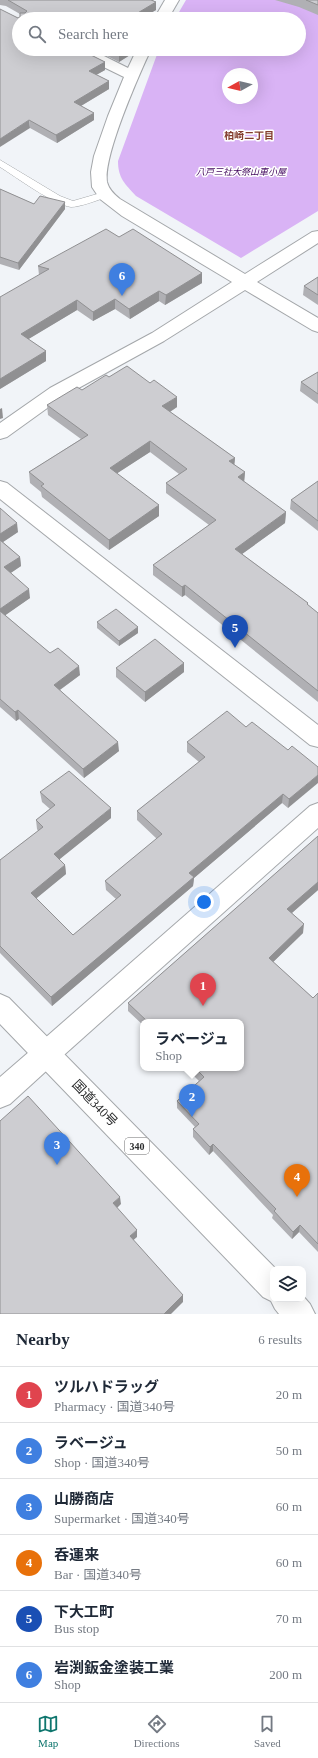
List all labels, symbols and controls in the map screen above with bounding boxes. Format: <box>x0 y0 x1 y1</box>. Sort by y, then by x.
search box <box>12 12 306 56</box>
icon: search <box>26 23 48 45</box>
text: Search here <box>58 26 128 42</box>
north arrow <box>222 68 258 104</box>
district label: 柏崎二丁目 <box>224 130 274 141</box>
park label: 八戸三社大祭山車小屋 <box>196 167 287 177</box>
pin: 6 <box>109 263 135 296</box>
pin: 5 <box>222 615 248 648</box>
your location <box>194 892 214 912</box>
pin: 1 <box>190 973 216 1006</box>
popup <box>140 1019 244 1071</box>
text: ラベージュ <box>155 1031 229 1047</box>
text: Shop <box>155 1048 182 1063</box>
street label: 国道340号 <box>69 1077 121 1129</box>
pin: 2 <box>179 1084 205 1117</box>
pin: 3 <box>44 1132 70 1165</box>
road number: 340 <box>125 1138 149 1154</box>
pin: 4 <box>284 1164 310 1197</box>
map controls <box>270 1266 306 1302</box>
button: layers <box>270 1266 306 1302</box>
text: Nearby <box>16 1330 70 1349</box>
text: 6 results <box>258 1332 302 1347</box>
text: ツルハドラッグ <box>54 1379 159 1395</box>
text: 1 <box>26 1387 32 1402</box>
text: 20 m <box>276 1387 302 1402</box>
text: Pharmacy · 国道340号 <box>54 1399 175 1414</box>
text: ラベージュ <box>54 1435 128 1451</box>
text: 2 <box>26 1443 32 1458</box>
text: 50 m <box>276 1443 302 1458</box>
text: Shop · 国道340号 <box>54 1455 150 1470</box>
text: 山勝商店 <box>54 1491 114 1507</box>
text: 3 <box>26 1499 32 1514</box>
text: 60 m <box>276 1499 302 1514</box>
text: Supermarket · 国道340号 <box>54 1511 190 1526</box>
text: 呑運来 <box>54 1547 99 1563</box>
text: 4 <box>26 1555 32 1570</box>
text: 60 m <box>276 1555 302 1570</box>
text: Bar · 国道340号 <box>54 1567 142 1582</box>
text: 下大工町 <box>54 1604 114 1620</box>
text: 5 <box>26 1611 32 1626</box>
text: 70 m <box>276 1611 302 1626</box>
text: Bus stop <box>54 1621 99 1636</box>
text: 岩渕鈑金塗装工業 <box>54 1660 174 1676</box>
text: 6 <box>26 1667 32 1682</box>
text: 200 m <box>269 1667 302 1682</box>
text: Shop <box>54 1677 81 1692</box>
tab: Map <box>37 1713 59 1749</box>
tab: Directions <box>134 1713 179 1749</box>
tab: Saved <box>254 1713 281 1749</box>

